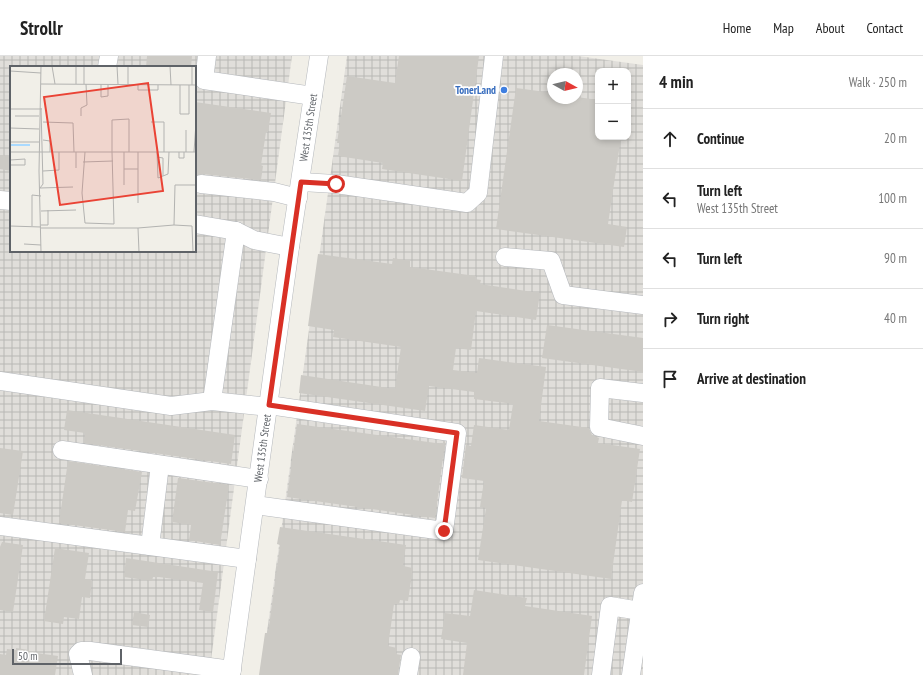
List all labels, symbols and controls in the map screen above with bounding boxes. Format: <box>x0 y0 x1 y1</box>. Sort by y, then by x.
text: Strollr <box>20 16 63 40</box>
text: Home <box>723 19 751 37</box>
text: Map <box>773 19 794 37</box>
text: About <box>816 19 845 37</box>
text: Contact <box>867 19 903 37</box>
inset map <box>10 66 196 252</box>
north arrow <box>547 68 583 104</box>
map controls <box>595 68 631 140</box>
button: + <box>595 68 631 104</box>
text: 4 min <box>659 71 693 93</box>
text: Walk · 250 m <box>849 74 907 91</box>
place label: TonerLand <box>455 83 496 97</box>
marker: TonerLand <box>499 85 509 95</box>
street label: West 135th Street <box>296 92 320 162</box>
button: − <box>595 104 631 140</box>
icon: ahead <box>659 128 681 150</box>
text: Continue <box>697 129 744 148</box>
text: 20 m <box>884 130 907 147</box>
route start <box>327 175 345 193</box>
text: Turn left <box>697 181 742 200</box>
icon: left <box>659 188 681 210</box>
text: 100 m <box>878 190 907 207</box>
text: West 135th Street <box>697 200 778 217</box>
icon: left <box>659 248 681 270</box>
text: Turn left <box>697 249 742 268</box>
text: 90 m <box>884 250 907 267</box>
icon: right <box>659 308 681 330</box>
text: Turn right <box>697 309 749 328</box>
text: 40 m <box>884 310 907 327</box>
icon: arrive <box>659 368 681 390</box>
text: Arrive at destination <box>697 369 806 388</box>
street label: West 135th Street <box>251 413 274 483</box>
route end <box>435 522 453 540</box>
scale bar <box>12 647 122 666</box>
text: 50 m <box>18 649 37 663</box>

